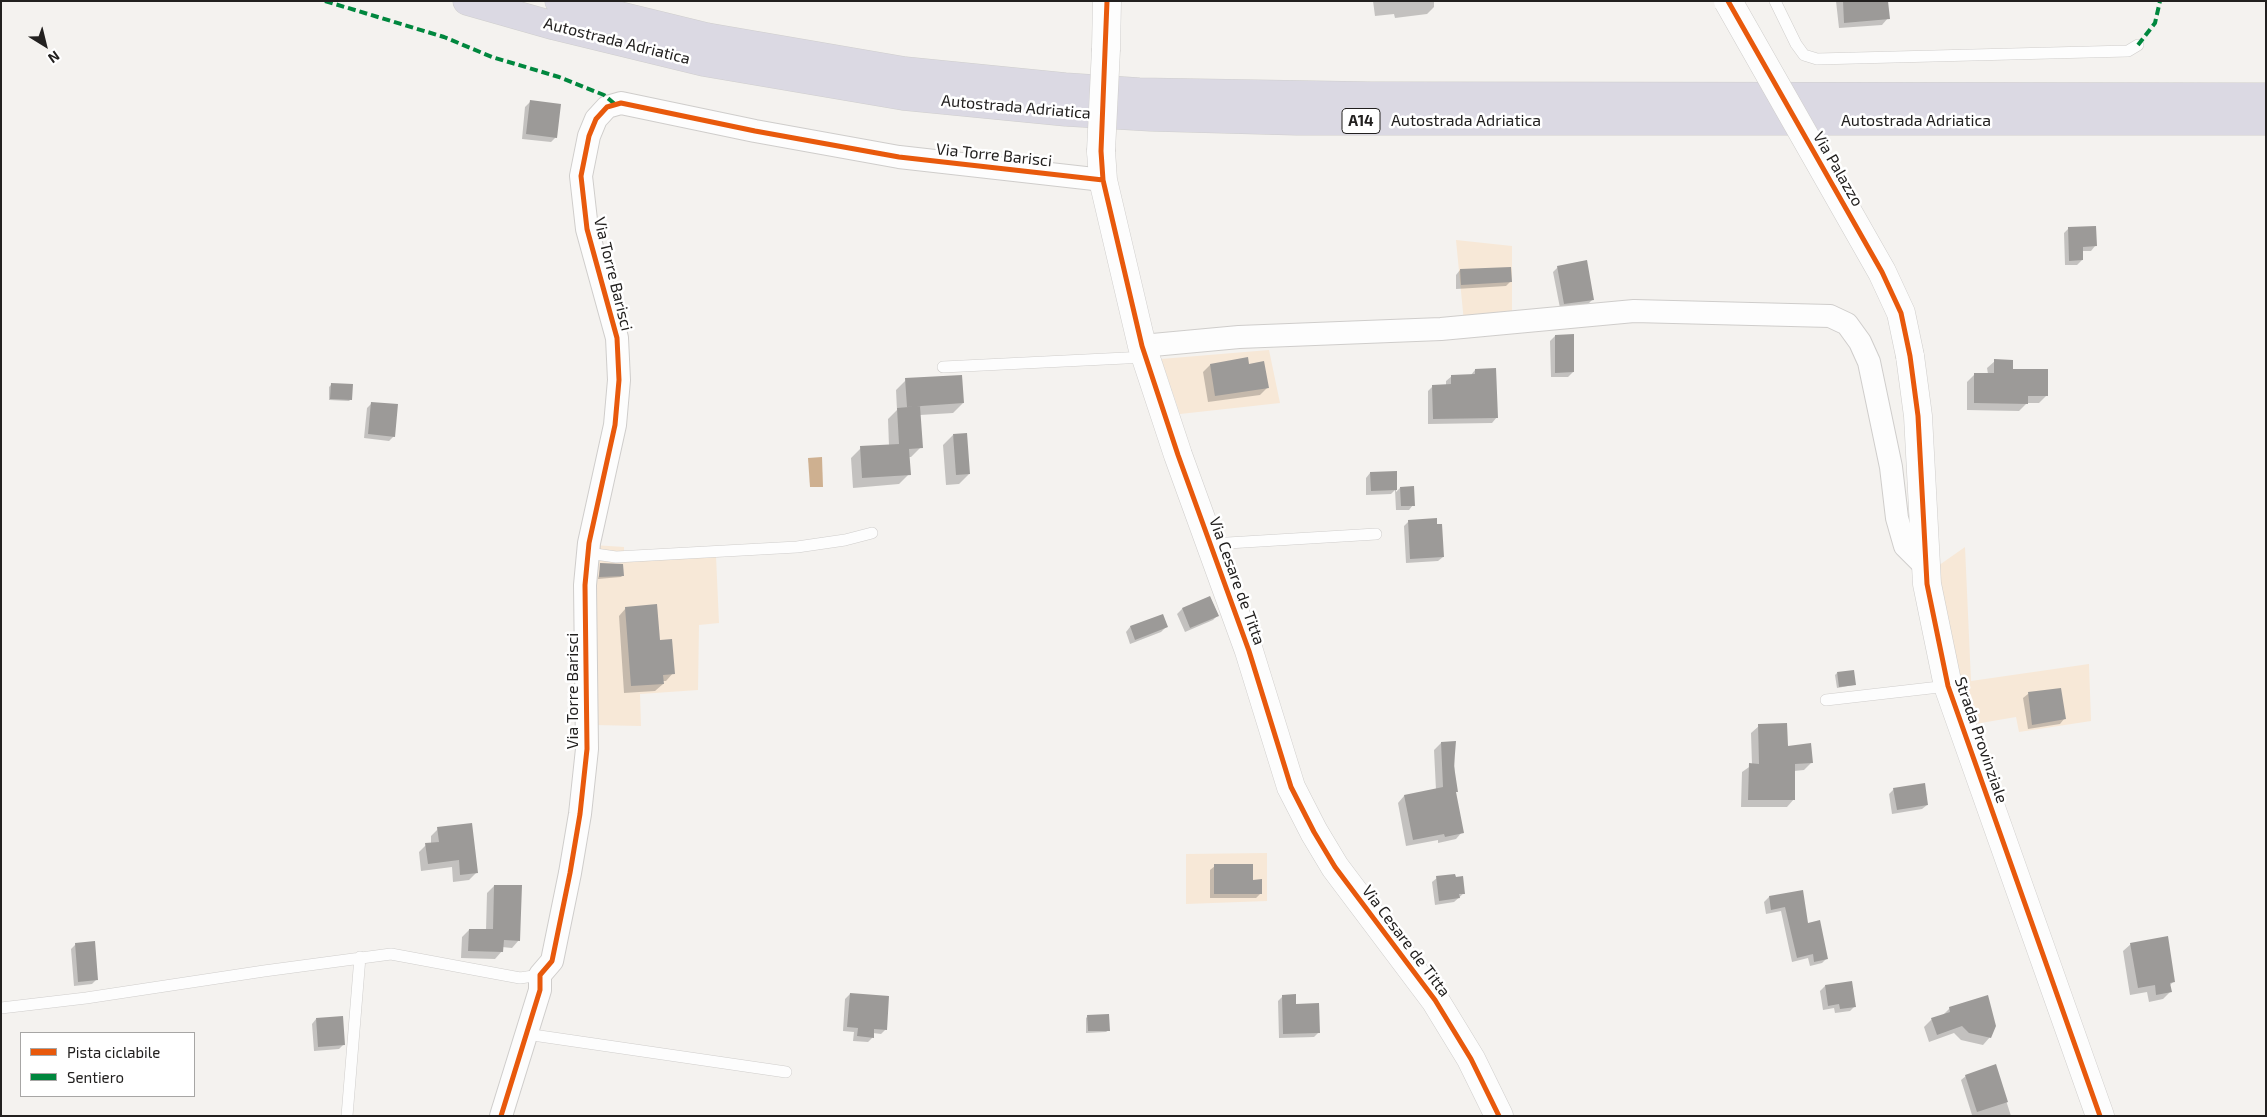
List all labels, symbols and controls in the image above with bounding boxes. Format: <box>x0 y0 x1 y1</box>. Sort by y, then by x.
street label: Autostrada Adriatica <box>542 14 692 68</box>
north arrow <box>20 20 70 70</box>
text: N <box>45 48 63 67</box>
street label: Autostrada Adriatica <box>940 91 1092 123</box>
road number: A14 <box>1342 108 1380 134</box>
street label: Autostrada Adriatica <box>1391 111 1541 131</box>
street label: Autostrada Adriatica <box>1841 111 1991 131</box>
street label: Via Palazzo <box>1809 128 1867 210</box>
street label: Via Torre Barisci <box>935 139 1053 171</box>
street label: Via Torre Barisci <box>590 215 636 333</box>
street label: Via Cesare de Titta <box>1205 514 1269 648</box>
street label: Via Torre Barisci <box>563 633 583 749</box>
street label: Strada Provinziale <box>1950 674 2012 806</box>
street label: Via Cesare de Titta <box>1358 881 1454 1001</box>
legend <box>20 1032 195 1097</box>
text: Pista ciclabile <box>67 1043 160 1061</box>
text: Sentiero <box>67 1068 124 1086</box>

